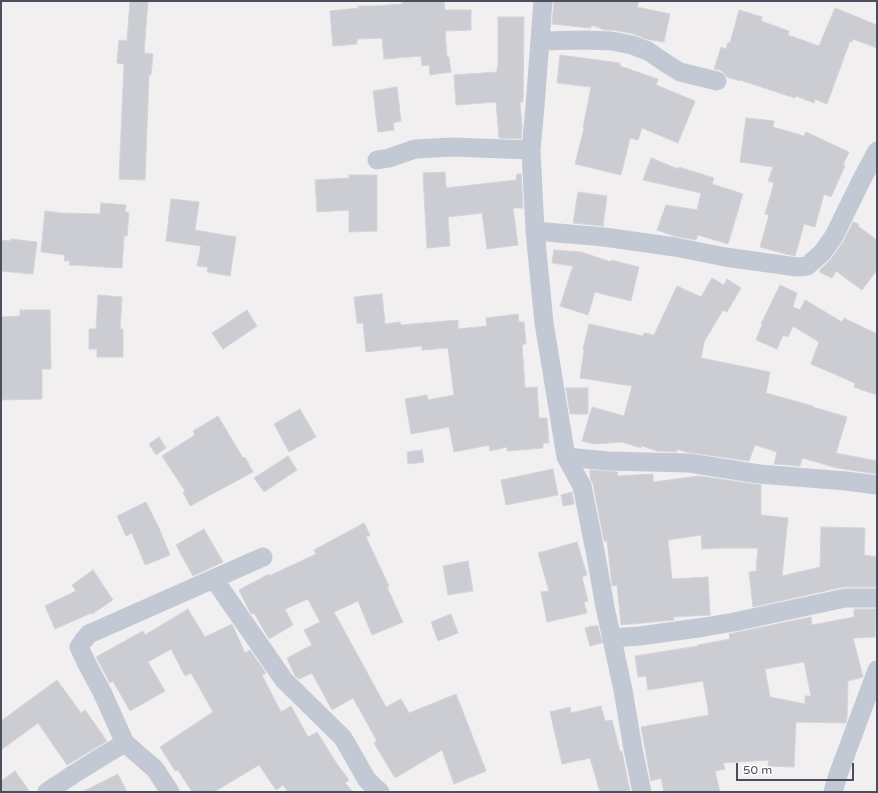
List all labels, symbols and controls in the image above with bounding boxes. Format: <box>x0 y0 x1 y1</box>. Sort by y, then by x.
scale bar <box>738 755 856 781</box>
text: 50 m <box>743 763 772 777</box>

